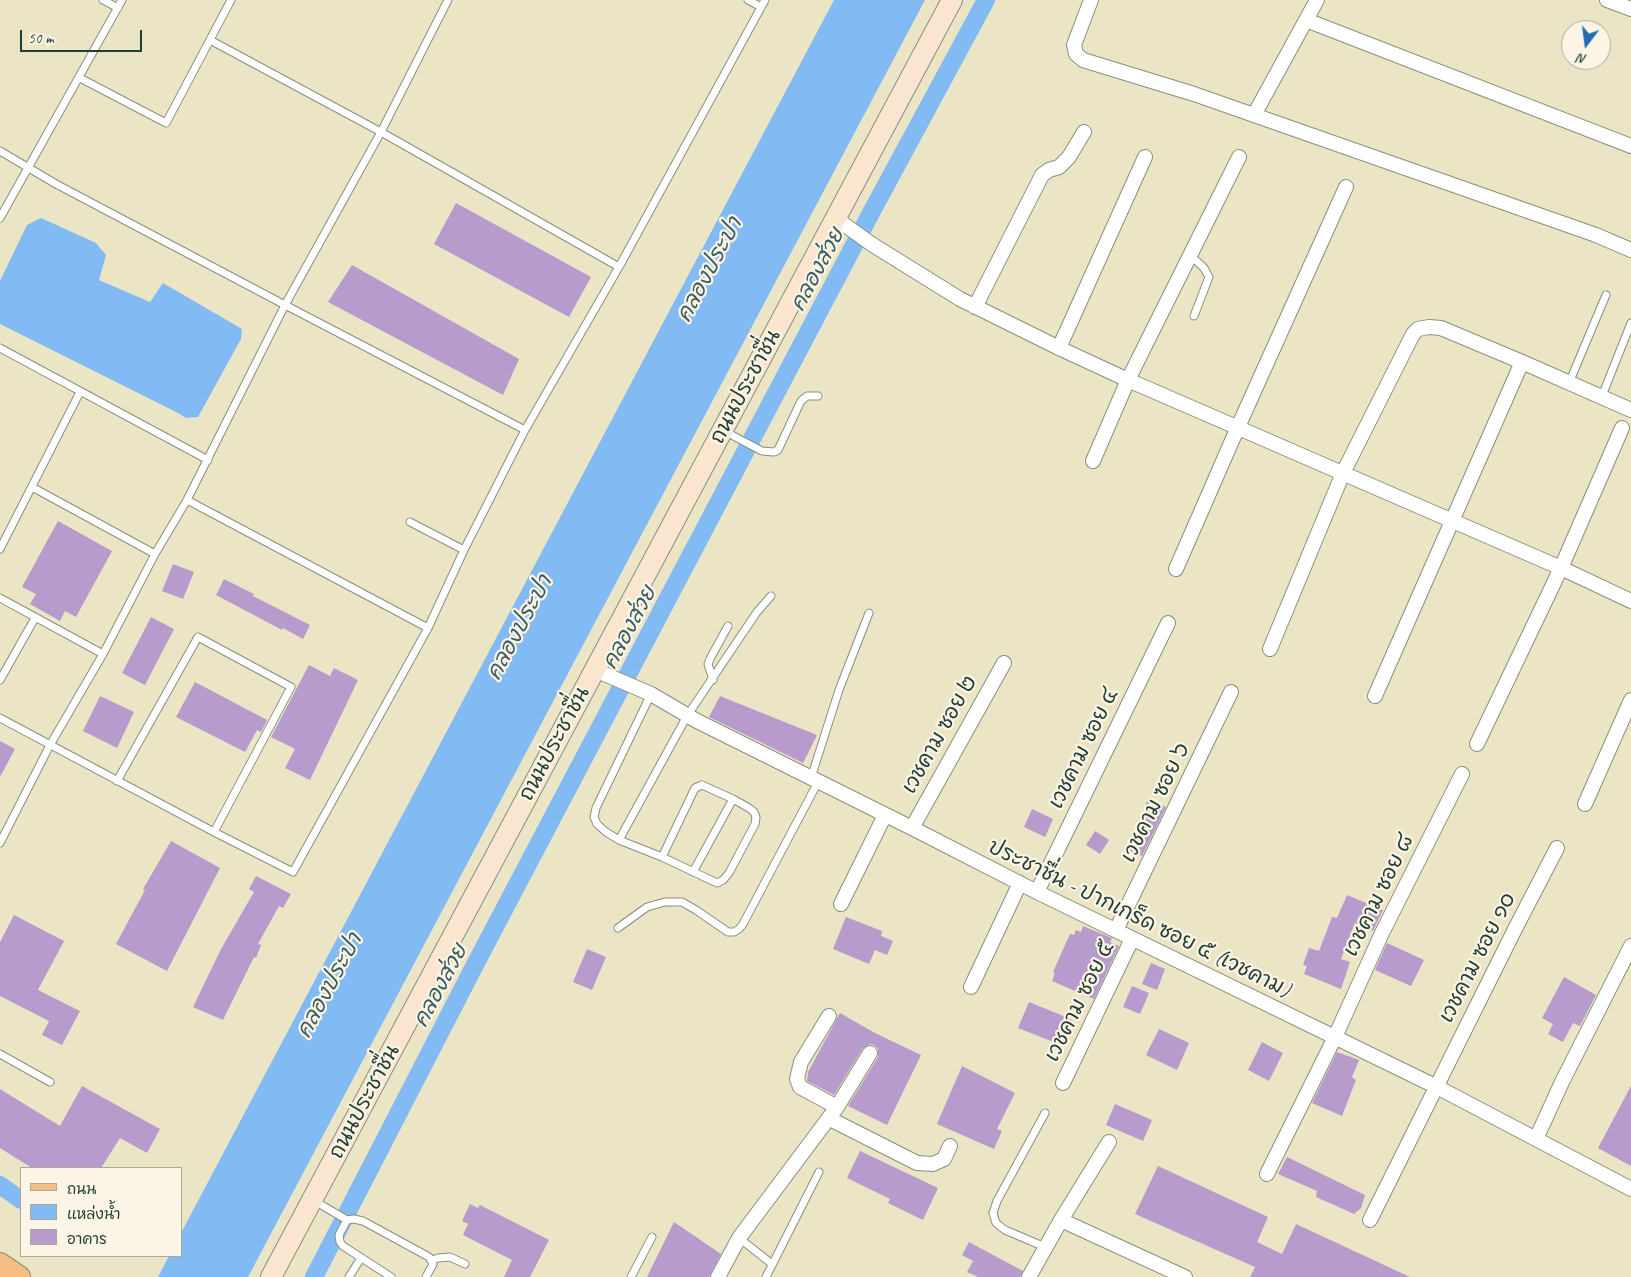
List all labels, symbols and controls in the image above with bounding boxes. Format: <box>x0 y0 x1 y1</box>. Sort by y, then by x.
scale bar <box>22 20 145 52</box>
north arrow <box>1561 20 1611 70</box>
text: 50 m <box>28 29 54 48</box>
text: N <box>1576 50 1589 68</box>
water label: คลองประปา <box>671 213 749 327</box>
water label: คลองส่วย <box>785 224 851 316</box>
street label: ถนนประชาชื่น <box>705 326 787 448</box>
water label: คลองประปา <box>481 571 559 685</box>
water label: คลองส่วย <box>597 582 663 674</box>
street label: เวชคาม ซอย ๒ <box>897 671 983 799</box>
street label: ถนนประชาชื่น <box>514 683 596 805</box>
street label: เวชคาม ซอย ๔ <box>1044 685 1124 813</box>
street label: เวชคาม ซอย ๖ <box>1116 739 1196 867</box>
street label: เวชคาม ซอย ๘ <box>1339 831 1419 961</box>
street label: ประชาชื่น - ปากเกร็ด ซอย ๕ (เวชคาม) <box>984 835 1294 1003</box>
street label: เวชคาม ซอย ๑๐ <box>1434 889 1522 1027</box>
water label: คลองประปา <box>291 929 369 1043</box>
street label: เวชคาม ซอย ๕ <box>1040 938 1120 1066</box>
water label: คลองส่วย <box>408 940 474 1032</box>
street label: ถนนประชาชื่น <box>324 1041 406 1163</box>
legend <box>20 1167 182 1257</box>
text: ถนน <box>67 1180 96 1199</box>
text: แหล่งน้ำ <box>67 1205 121 1224</box>
text: อาคาร <box>67 1230 107 1249</box>

